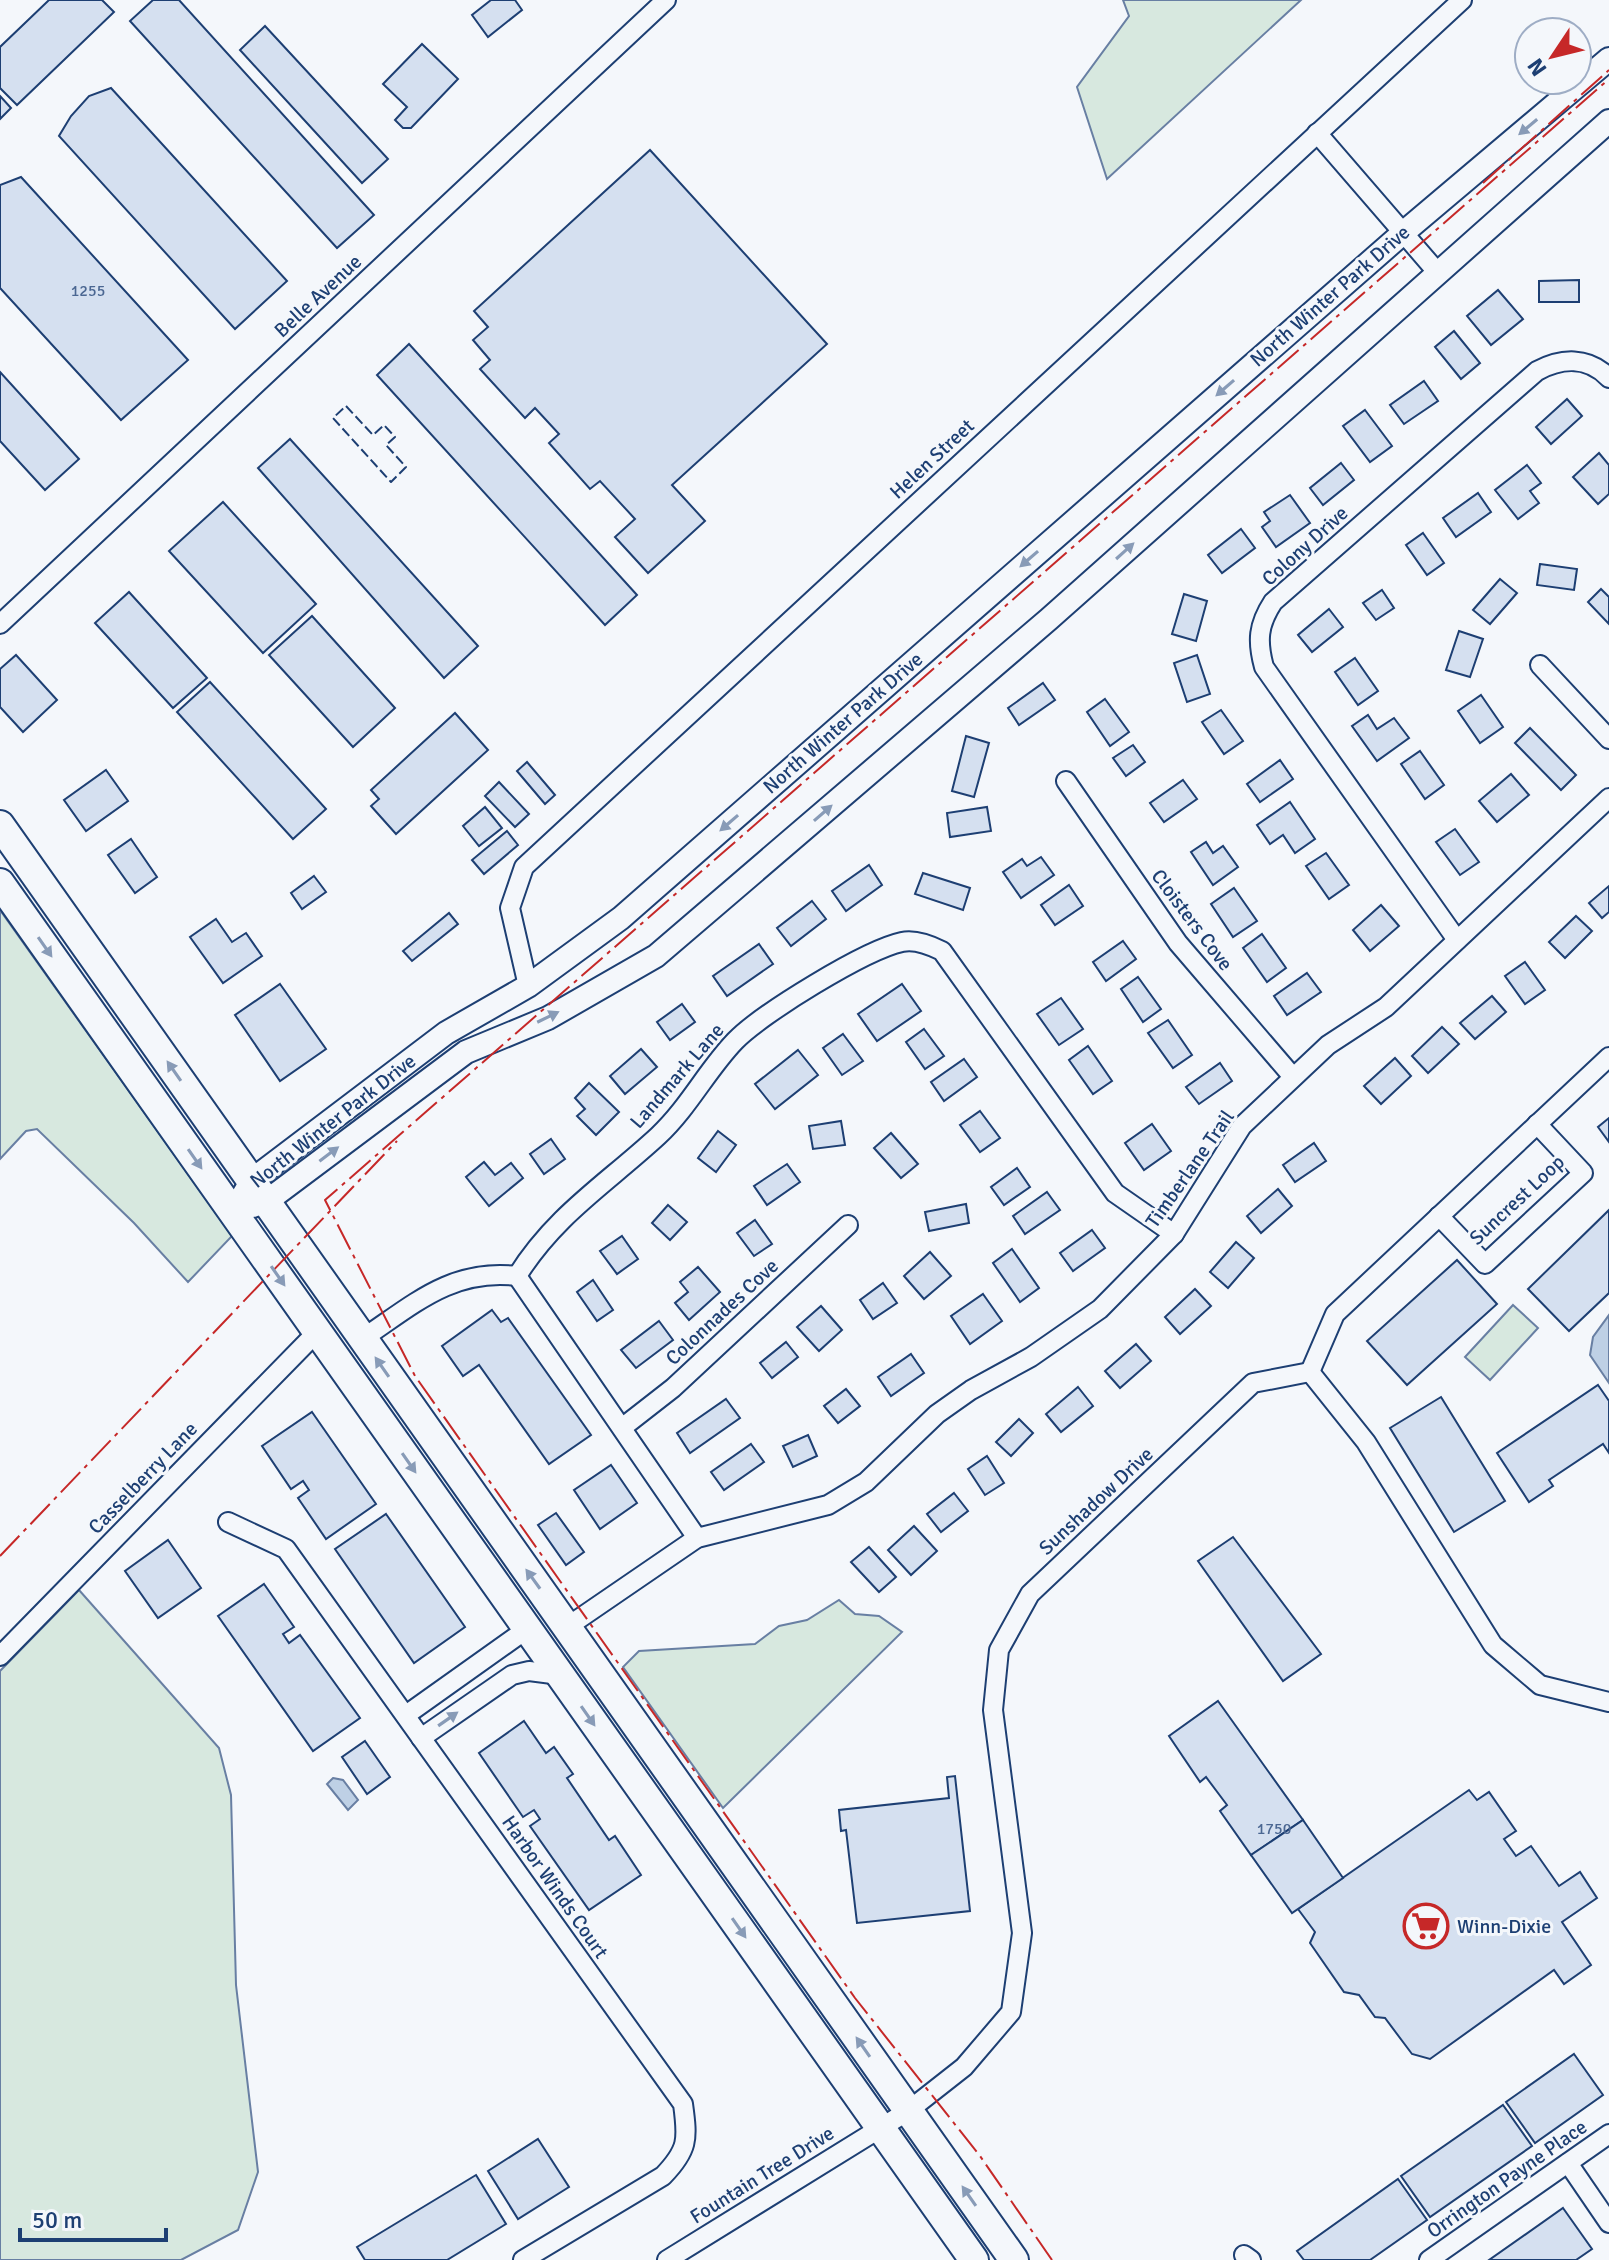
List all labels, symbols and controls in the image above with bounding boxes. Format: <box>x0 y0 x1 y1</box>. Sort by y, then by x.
north arrow <box>1513 16 1593 96</box>
text: N <box>1522 53 1552 81</box>
one-way arrow <box>1518 118 1538 135</box>
street label: North Winter Park Drive <box>1245 220 1415 372</box>
street label: Belle Avenue <box>269 249 367 343</box>
house number: 1255 <box>71 281 105 301</box>
one-way arrow <box>1215 379 1235 396</box>
street label: Helen Street <box>884 414 980 504</box>
street label: Colony Drive <box>1257 501 1353 591</box>
one-way arrow <box>1115 543 1135 560</box>
one-way arrow <box>1020 550 1040 567</box>
street label: North Winter Park Drive <box>758 647 928 799</box>
one-way arrow <box>813 805 833 822</box>
one-way arrow <box>719 814 738 832</box>
street label: Cloisters Cove <box>1146 864 1238 976</box>
one-way arrow <box>37 936 52 957</box>
one-way arrow <box>536 1010 559 1024</box>
street label: Landmark Lane <box>625 1018 729 1134</box>
street label: North Winter Park Drive <box>245 1048 421 1194</box>
one-way arrow <box>167 1060 182 1081</box>
street label: Timberlane Trail <box>1140 1105 1240 1233</box>
one-way arrow <box>319 1147 339 1163</box>
one-way arrow <box>187 1148 203 1170</box>
street label: Suncrest Loop <box>1464 1150 1570 1250</box>
street label: Colonnades Cove <box>660 1253 784 1371</box>
one-way arrow <box>270 1265 285 1286</box>
one-way arrow <box>374 1356 390 1378</box>
street label: Casselberry Lane <box>83 1417 203 1539</box>
street label: Sunshadow Drive <box>1034 1442 1158 1560</box>
one-way arrow <box>401 1452 416 1473</box>
one-way arrow <box>525 1568 541 1590</box>
one-way arrow <box>580 1705 596 1726</box>
one-way arrow <box>438 1712 459 1727</box>
street label: Harbor Winds Court <box>496 1811 614 1963</box>
house number: 1750 <box>1257 1819 1291 1839</box>
supermarket icon: Winn-Dixie <box>1402 1902 1450 1950</box>
place label: Winn-Dixie <box>1457 1914 1551 1939</box>
one-way arrow <box>731 1917 746 1938</box>
one-way arrow <box>855 2036 871 2058</box>
street label: Orrington Payne Place <box>1422 2114 1592 2244</box>
street label: Fountain Tree Drive <box>685 2121 839 2229</box>
one-way arrow <box>962 2186 977 2207</box>
scale bar <box>20 2192 166 2242</box>
text: 50 m <box>32 2205 82 2235</box>

